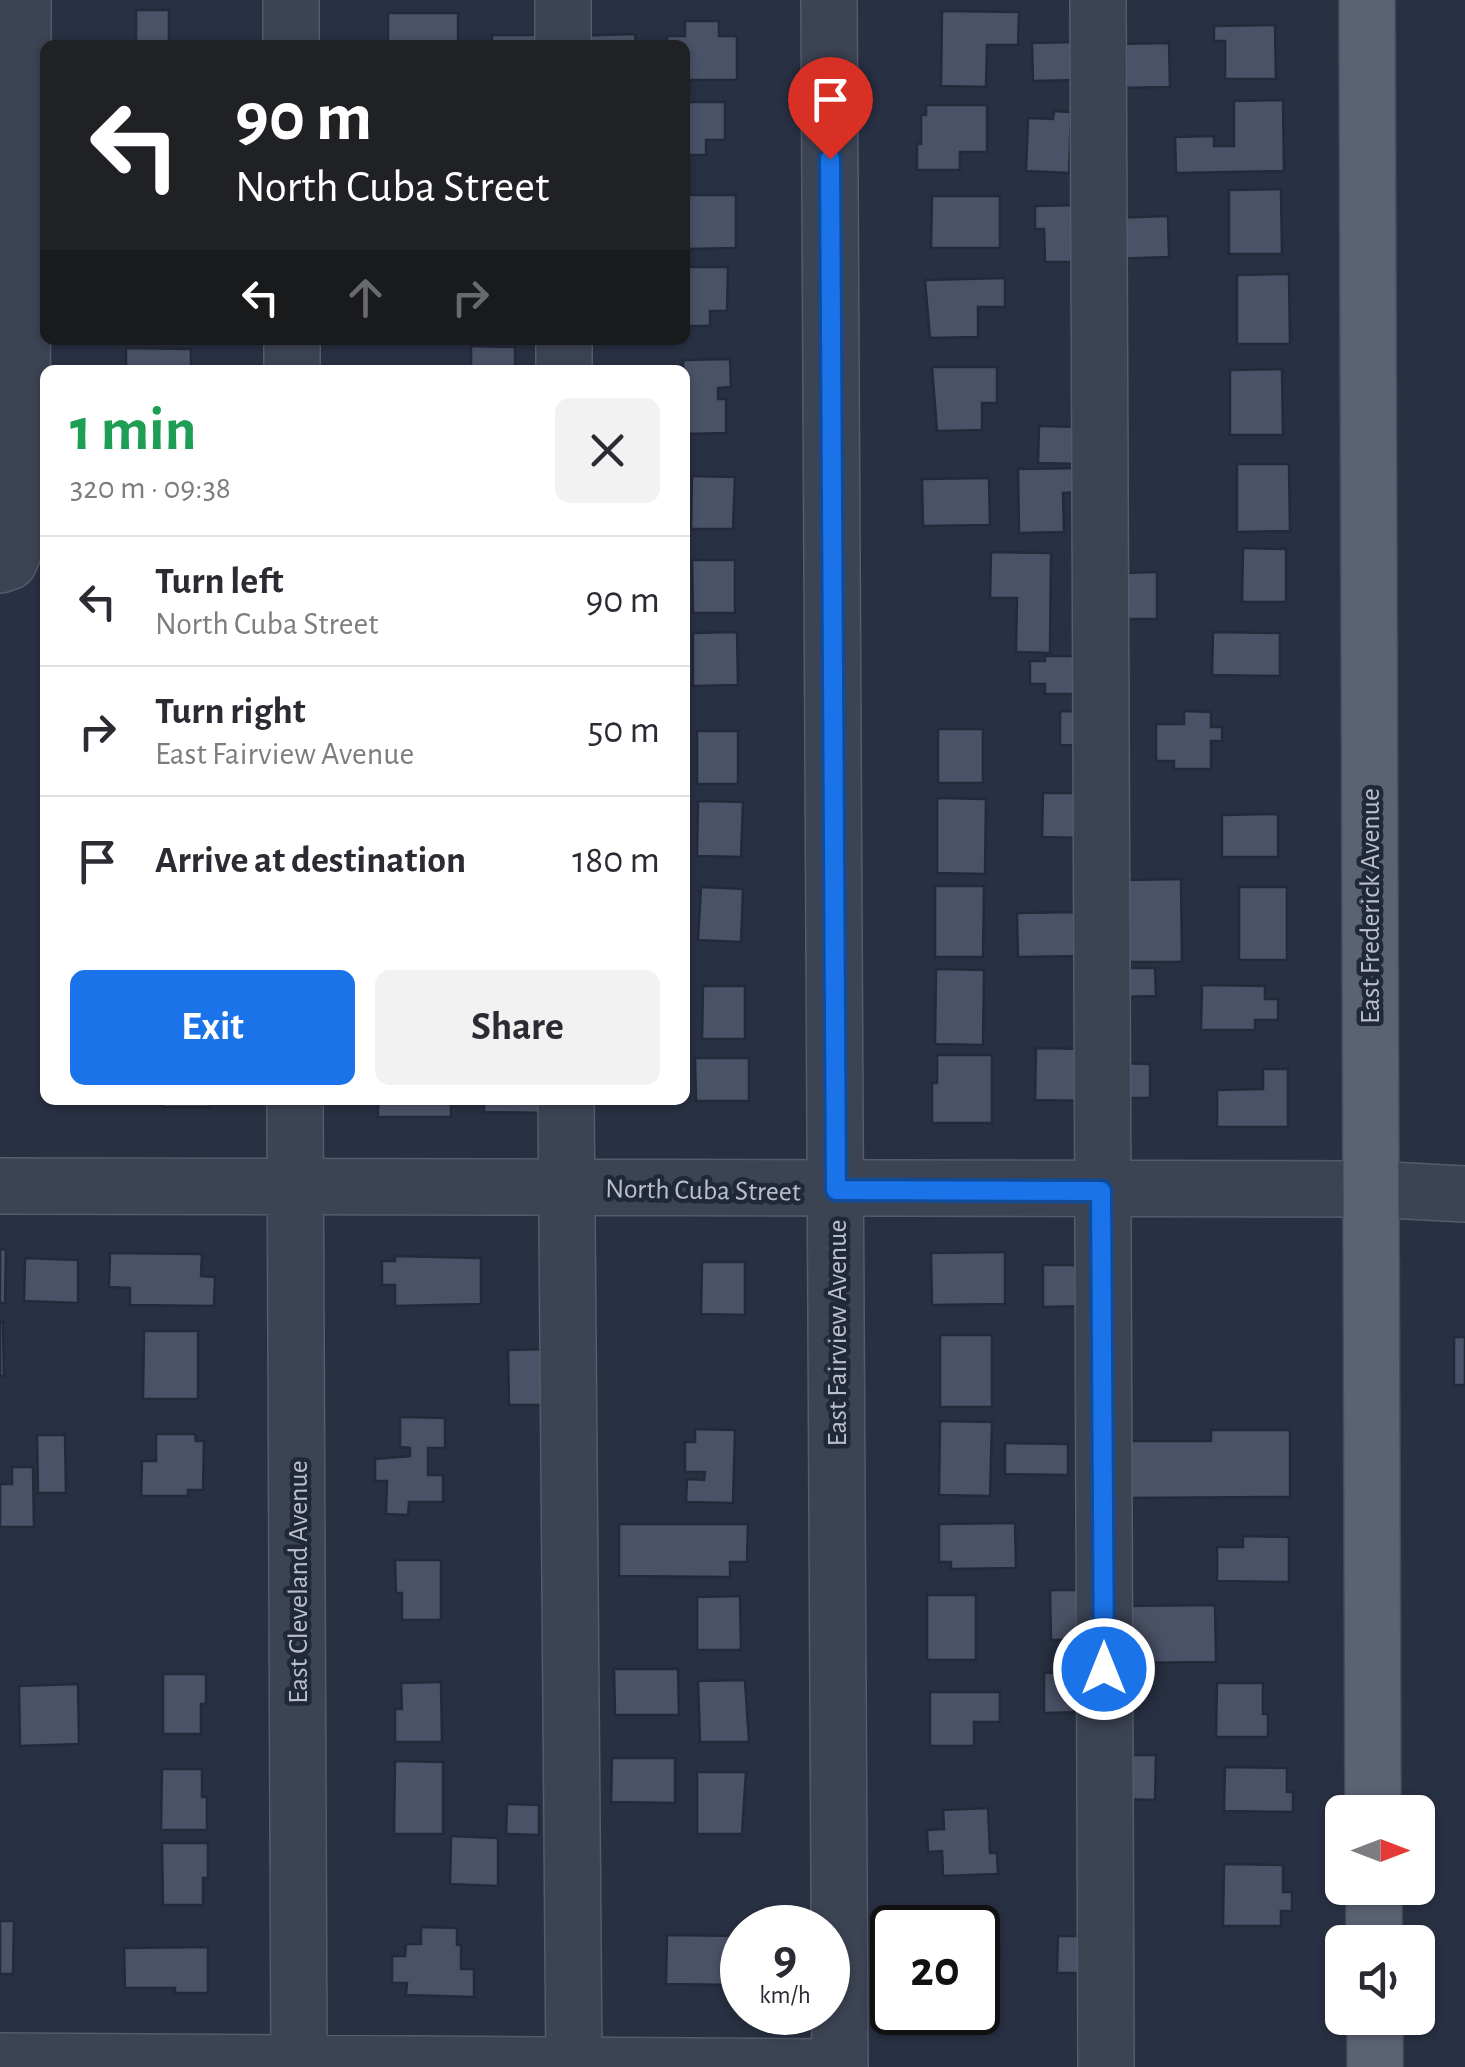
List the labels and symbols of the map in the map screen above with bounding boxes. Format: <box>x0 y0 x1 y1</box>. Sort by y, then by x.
pin <box>788 57 873 160</box>
street label: East Frederick Avenue <box>1357 788 1385 1024</box>
street label: North Cuba Street <box>605 1175 801 1207</box>
street label: East Fairview Avenue <box>824 1220 852 1446</box>
street label: East Cleveland Avenue <box>285 1460 313 1704</box>
position arrow <box>1052 1617 1156 1721</box>
north arrow <box>1325 1795 1435 1905</box>
speed limit sign: 20 <box>870 1905 1000 2035</box>

